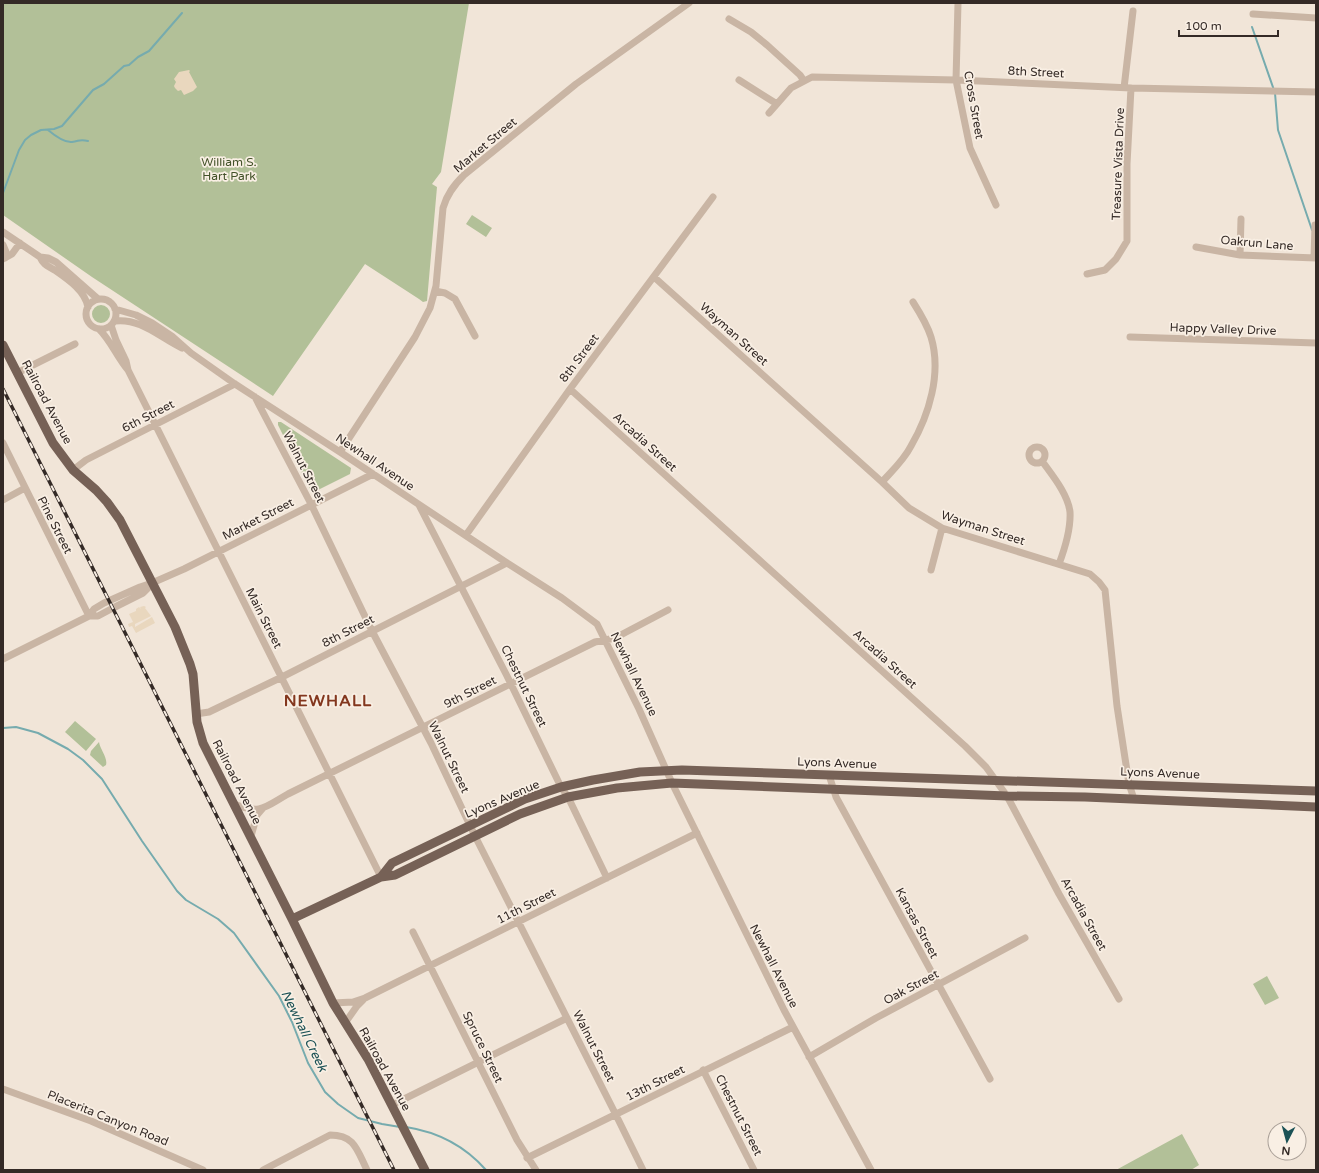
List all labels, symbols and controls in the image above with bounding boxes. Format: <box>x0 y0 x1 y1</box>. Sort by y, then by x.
scale bar <box>1179 12 1278 38</box>
text: 100 m <box>1185 19 1222 33</box>
street label: 8th Street <box>1007 64 1065 80</box>
street label: Cross Street <box>961 70 987 141</box>
street label: Treasure Vista Drive <box>1109 107 1127 221</box>
street label: Market Street <box>451 114 520 175</box>
park label: William S. Hart Park <box>201 155 257 183</box>
street label: Oakrun Lane <box>1220 233 1294 253</box>
street label: Wayman Street <box>697 300 771 369</box>
street label: Happy Valley Drive <box>1169 320 1277 338</box>
street label: 8th Street <box>556 331 602 385</box>
street label: Railroad Avenue <box>19 357 75 447</box>
street label: 6th Street <box>119 397 177 435</box>
street label: Arcadia Street <box>610 410 680 475</box>
street label: Walnut Street <box>280 429 328 505</box>
street label: Newhall Avenue <box>333 431 417 494</box>
street label: Pine Street <box>35 494 76 556</box>
street label: Market Street <box>220 495 296 543</box>
street label: Wayman Street <box>939 508 1027 548</box>
street label: Main Street <box>243 585 285 651</box>
street label: 8th Street <box>319 612 377 650</box>
street label: Arcadia Street <box>850 627 920 692</box>
street label: Newhall Avenue <box>608 630 661 719</box>
street label: Chestnut Street <box>498 643 550 730</box>
street label: 9th Street <box>441 673 499 711</box>
district label: NEWHALL <box>284 691 372 711</box>
street label: Walnut Street <box>426 719 473 795</box>
street label: Railroad Avenue <box>210 737 265 827</box>
street label: Lyons Avenue <box>797 755 877 771</box>
street label: Lyons Avenue <box>1120 765 1200 781</box>
street label: Lyons Avenue <box>463 777 542 821</box>
street label: Arcadia Street <box>1058 875 1110 953</box>
street label: 11th Street <box>494 885 558 927</box>
street label: Kansas Street <box>893 885 942 961</box>
street label: Newhall Avenue <box>747 922 801 1010</box>
street label: Oak Street <box>881 966 941 1007</box>
water label: Newhall Creek <box>277 988 331 1075</box>
street label: Walnut Street <box>570 1008 618 1084</box>
street label: Spruce Street <box>460 1009 506 1085</box>
street label: Railroad Avenue <box>356 1025 414 1113</box>
street label: 13th Street <box>623 1062 687 1104</box>
street label: Chestnut Street <box>712 1072 766 1158</box>
street label: Placerita Canyon Road <box>45 1087 171 1149</box>
north arrow <box>1267 1121 1307 1161</box>
text: N <box>1281 1144 1291 1157</box>

